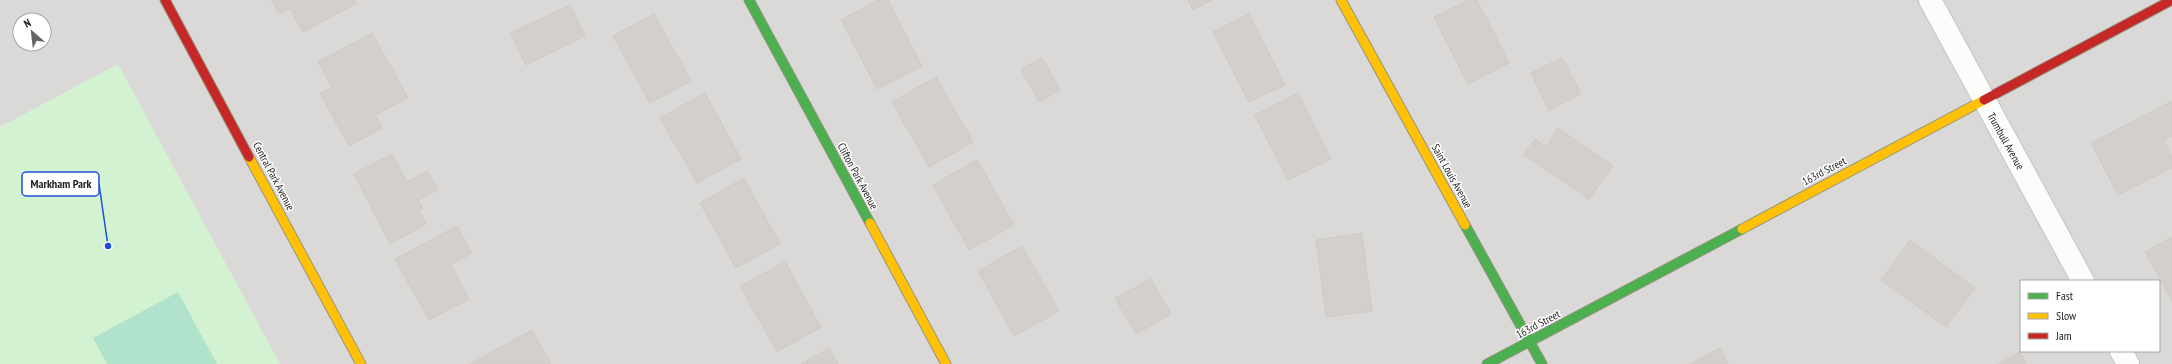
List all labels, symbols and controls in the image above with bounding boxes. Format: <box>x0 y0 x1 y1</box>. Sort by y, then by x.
north arrow <box>12 12 52 52</box>
text: N <box>21 16 33 31</box>
street label: Trumbull Avenue <box>1984 110 2028 173</box>
street label: Central Park Avenue <box>250 139 298 213</box>
street label: Clifton Park Avenue <box>835 140 882 212</box>
street label: Saint Louis Avenue <box>1429 141 1476 211</box>
street label: 163rd Street <box>1800 154 1848 188</box>
callout: Markham Park <box>22 172 99 196</box>
text: Markham Park <box>30 176 92 191</box>
legend <box>2020 280 2160 352</box>
text: Fast <box>2056 288 2074 303</box>
street label: 163rd Street <box>1514 307 1562 341</box>
text: Slow <box>2056 308 2077 323</box>
text: Jam <box>2055 328 2072 343</box>

